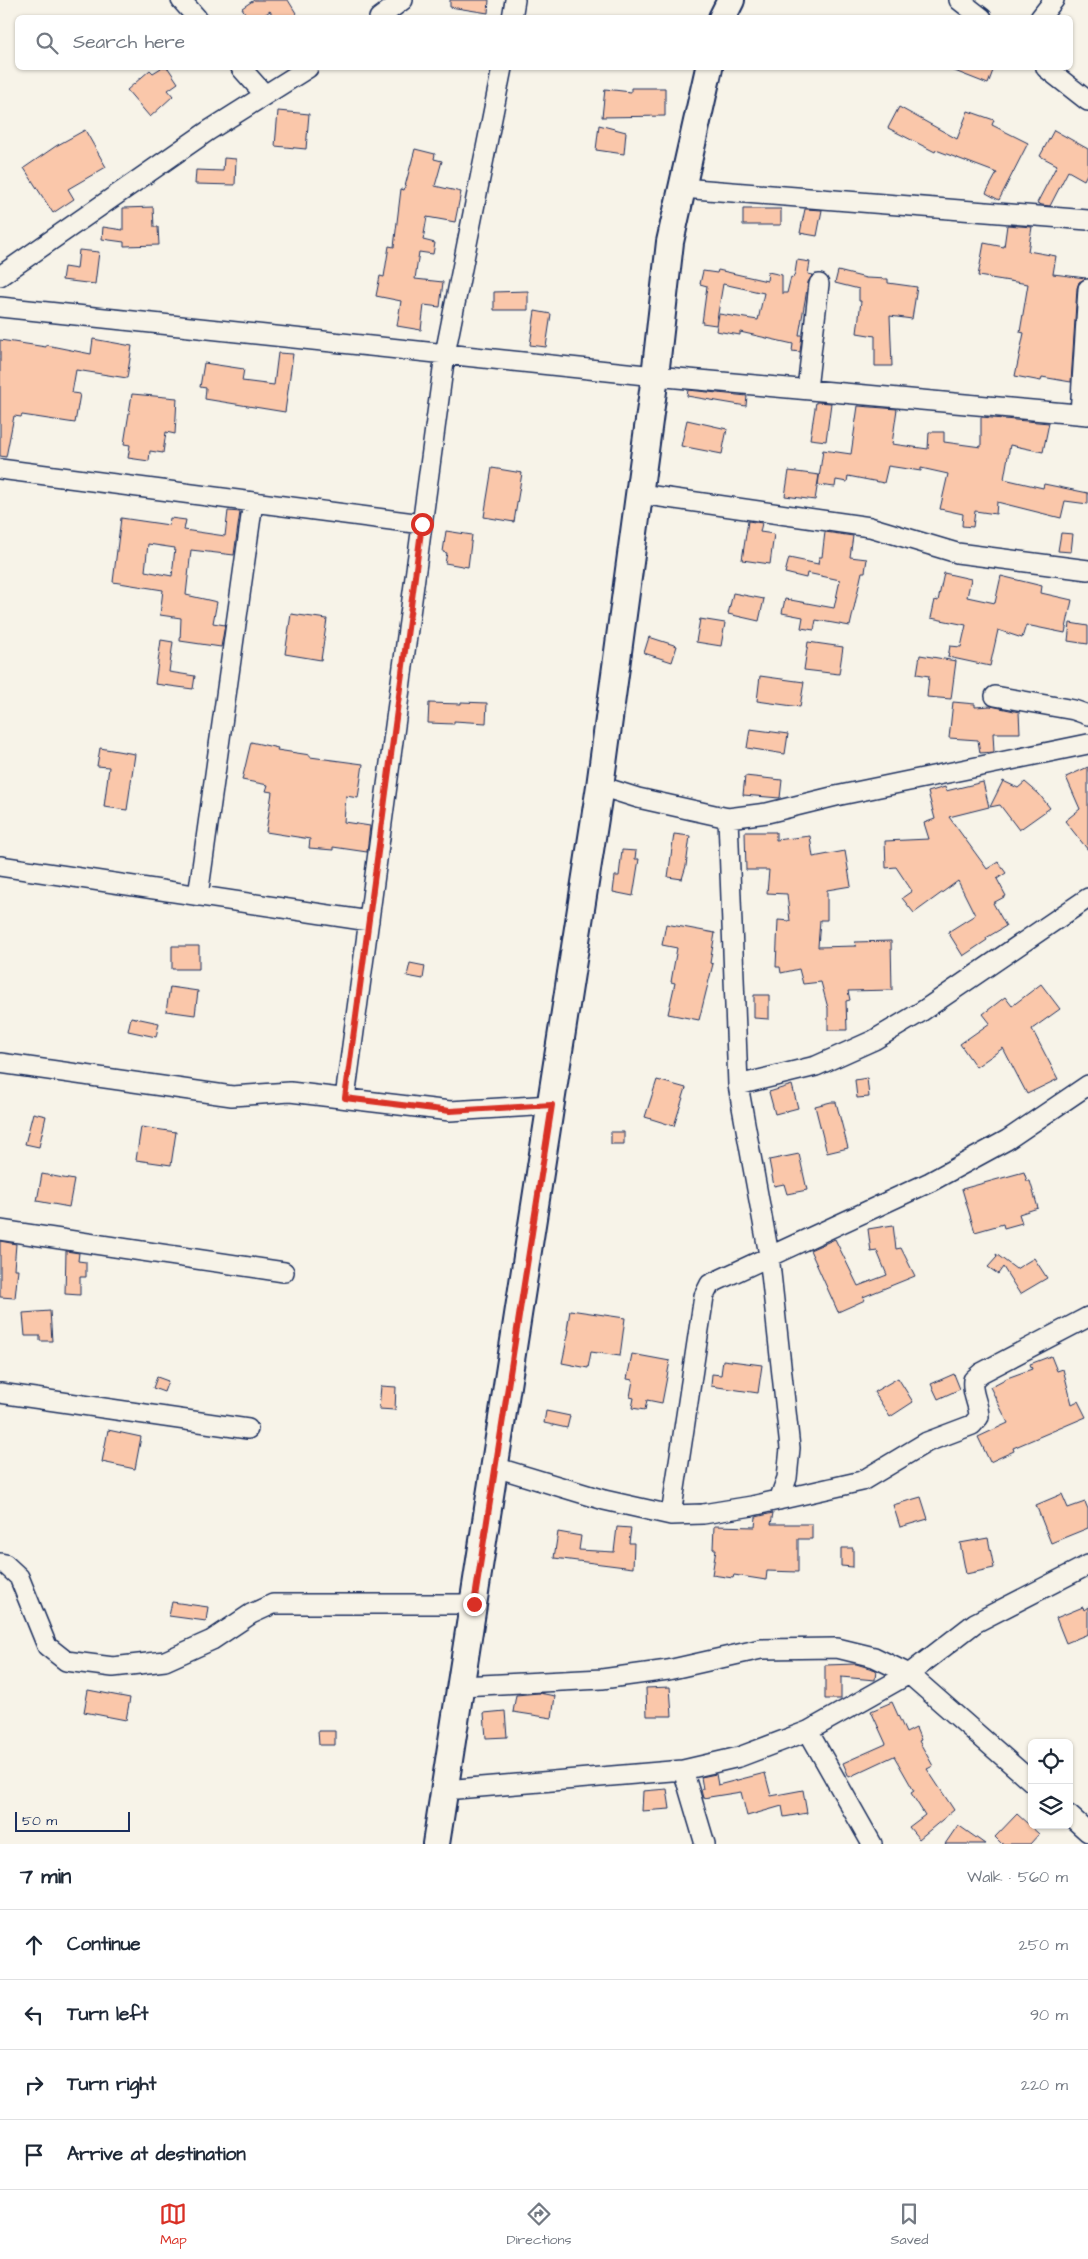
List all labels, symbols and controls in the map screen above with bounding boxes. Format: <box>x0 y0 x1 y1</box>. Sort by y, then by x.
search box <box>15 15 1073 70</box>
icon: search <box>33 29 61 57</box>
text: Search here <box>73 29 185 56</box>
route start <box>411 513 434 536</box>
route end <box>463 1593 486 1616</box>
map controls <box>1028 1739 1073 1829</box>
button: locate <box>1028 1739 1073 1784</box>
button: layers <box>1028 1784 1073 1829</box>
scale bar <box>15 1809 130 1832</box>
text: 50 m <box>22 1811 57 1831</box>
text: 7 min <box>20 1862 71 1891</box>
text: Walk · 560 m <box>967 1866 1068 1888</box>
icon: ahead <box>20 1931 48 1959</box>
text: Continue <box>67 1931 141 1958</box>
text: 250 m <box>1019 1934 1068 1956</box>
icon: left <box>20 2001 48 2029</box>
text: Turn left <box>67 2001 148 2028</box>
text: 90 m <box>1030 2004 1068 2026</box>
icon: right <box>20 2071 48 2099</box>
text: Turn right <box>67 2071 156 2098</box>
text: 220 m <box>1021 2074 1068 2096</box>
icon: arrive <box>20 2141 48 2169</box>
text: Arrive at destination <box>67 2141 246 2168</box>
tab: Map <box>159 2200 187 2250</box>
tab: Directions <box>506 2200 571 2250</box>
tab: Saved <box>890 2200 929 2250</box>

